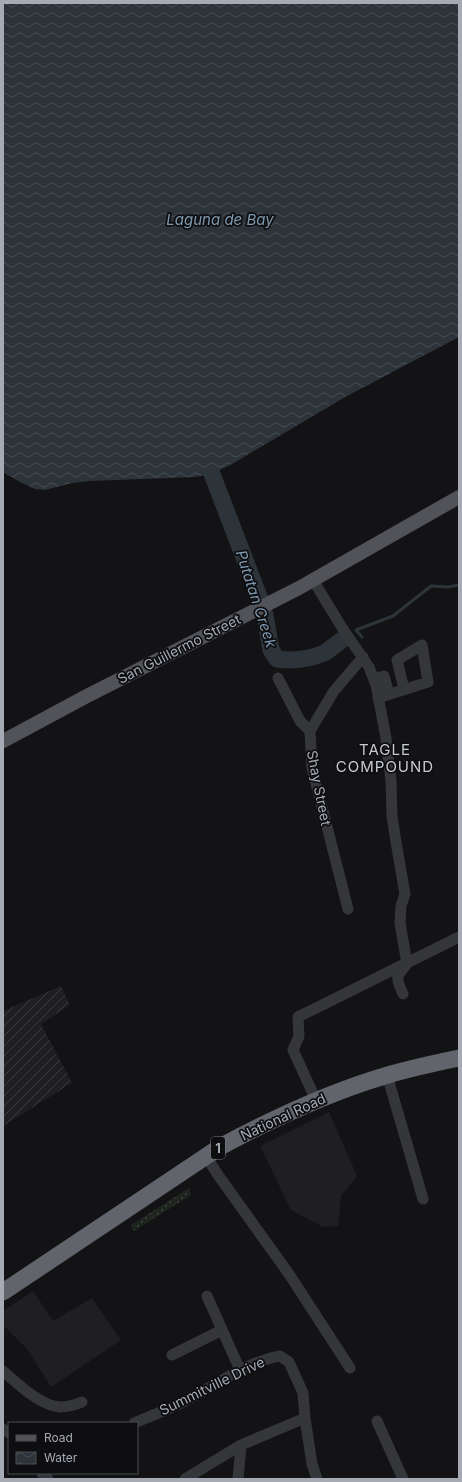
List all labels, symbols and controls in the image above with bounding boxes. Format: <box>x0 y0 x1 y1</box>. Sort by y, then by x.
water label: Laguna de Bay <box>166 210 274 229</box>
water label: Putatan Creek <box>232 548 281 651</box>
street label: San Guillermo Street <box>114 610 243 687</box>
district label: TAGLE COMPOUND <box>336 740 434 776</box>
street label: Shay Street <box>304 749 335 827</box>
street label: National Road <box>237 1089 328 1144</box>
road number: 1 <box>211 1137 225 1159</box>
street label: Summitville Drive <box>156 1353 267 1418</box>
legend <box>8 1422 138 1474</box>
text: Road <box>44 1430 73 1445</box>
text: Water <box>44 1450 78 1465</box>

